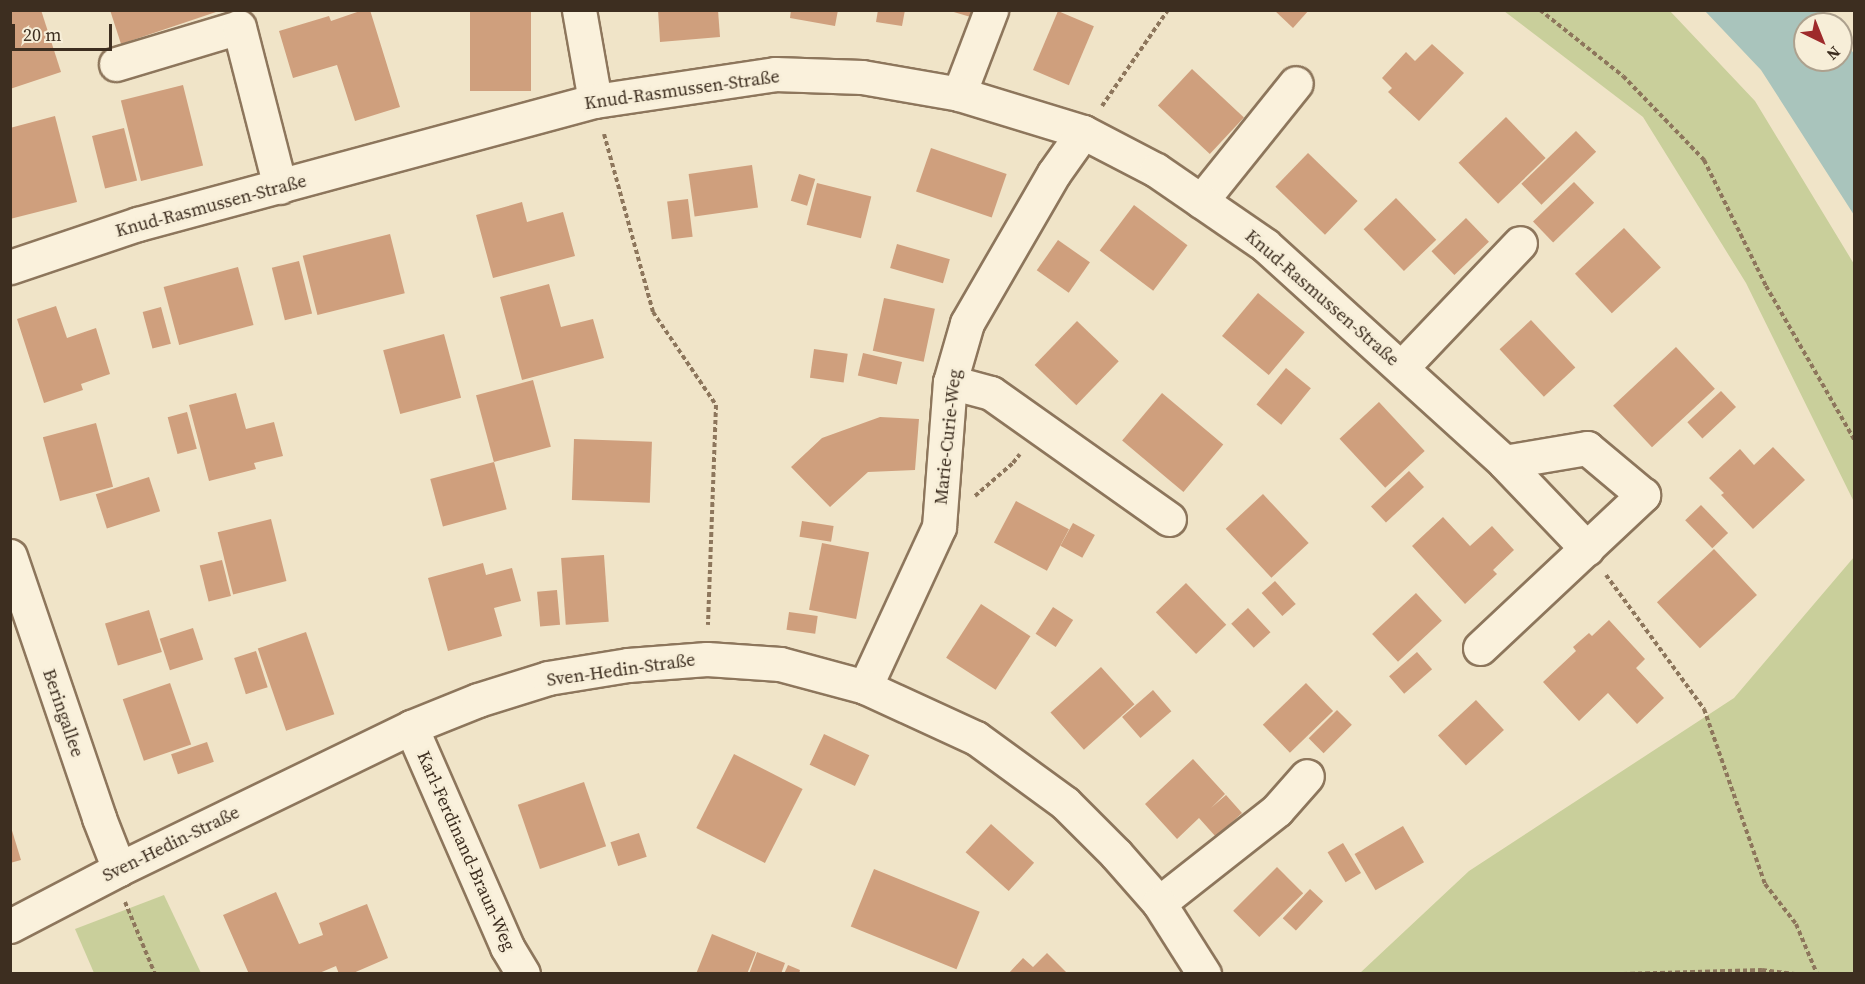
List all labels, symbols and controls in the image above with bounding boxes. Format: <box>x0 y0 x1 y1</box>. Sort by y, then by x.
scale bar <box>15 12 116 50</box>
north arrow <box>1793 12 1853 72</box>
text: 20 m <box>23 22 61 47</box>
text: N <box>1822 42 1846 66</box>
street label: Knud-Rasmussen-Straße <box>583 66 781 114</box>
street label: Knud-Rasmussen-Straße <box>113 170 309 242</box>
street label: Knud-Rasmussen-Straße <box>1241 225 1403 371</box>
street label: Marie-Curie-Weg <box>930 368 966 506</box>
street label: Sven-Hedin-Straße <box>545 649 697 691</box>
street label: Beringallee <box>38 666 88 760</box>
street label: Karl-Ferdinand-Braun-Weg <box>412 748 520 954</box>
street label: Sven-Hedin-Straße <box>99 801 243 887</box>

